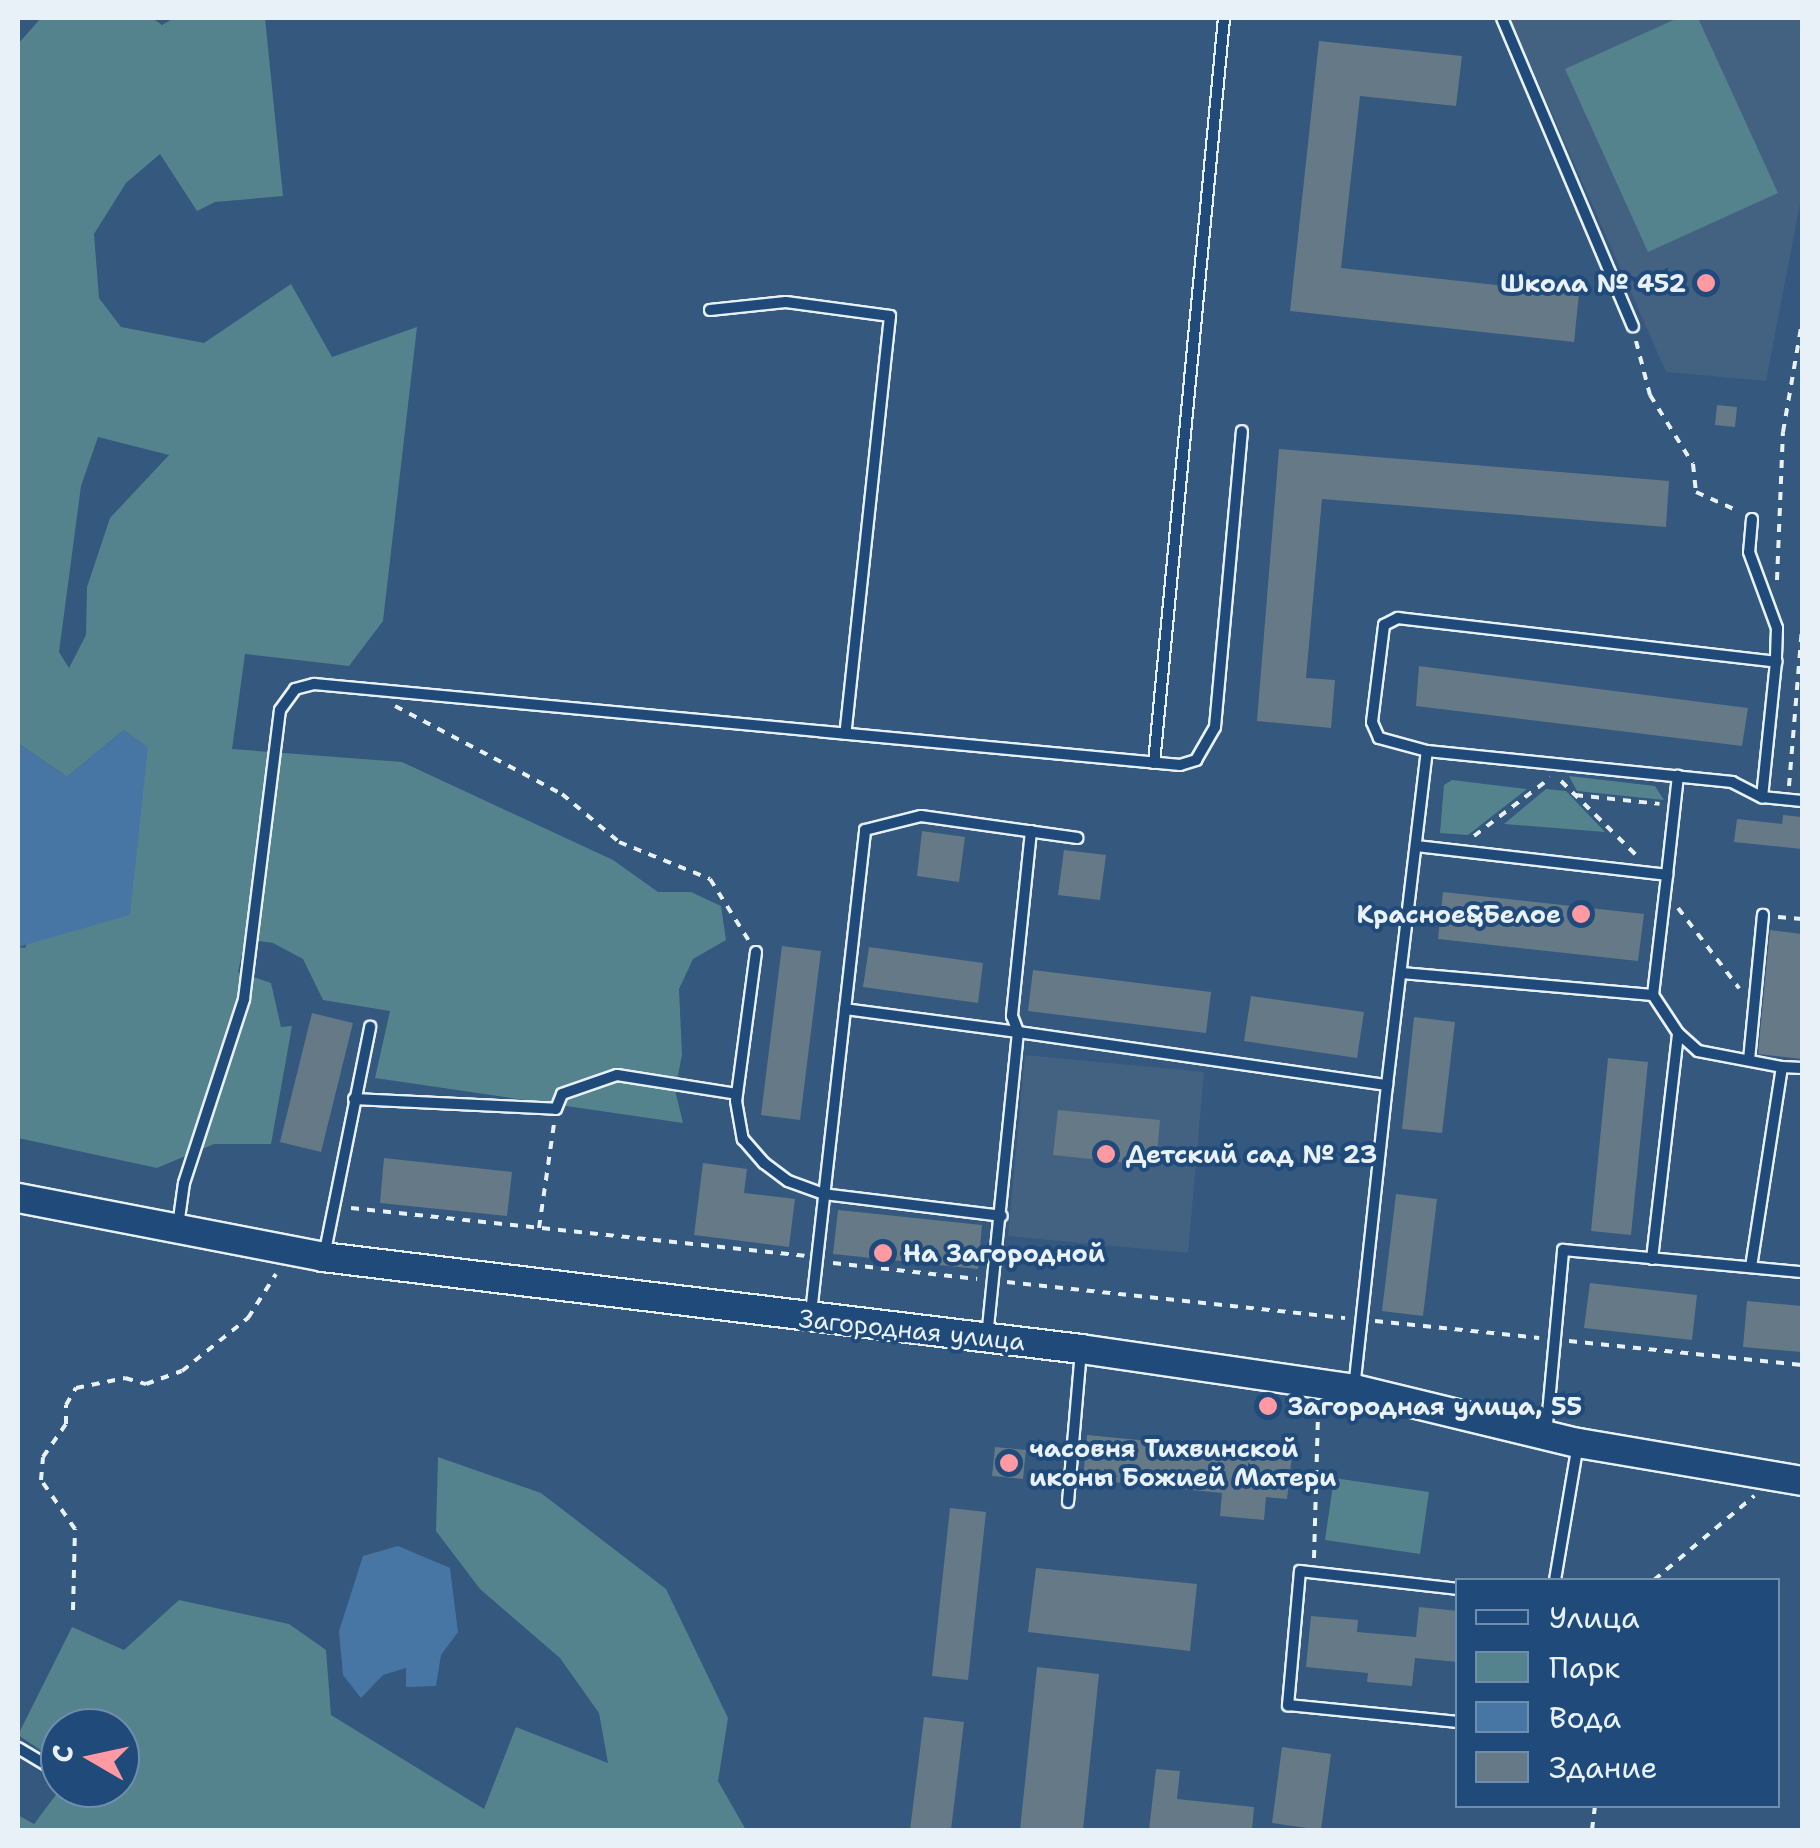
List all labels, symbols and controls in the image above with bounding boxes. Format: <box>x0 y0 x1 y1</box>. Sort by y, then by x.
place label: Школа № 452 <box>1500 268 1686 298</box>
marker: Школа № 452 <box>1695 272 1717 294</box>
place label: Красное&Белое <box>1356 899 1561 929</box>
marker: Красное&Белое <box>1570 903 1592 925</box>
place label: Детский сад № 23 <box>1126 1139 1377 1169</box>
marker: Детский сад № 23 <box>1095 1143 1117 1165</box>
place label: На Загородной <box>903 1238 1105 1268</box>
marker: На Загородной <box>872 1242 894 1264</box>
street label: Загородная улица <box>797 1303 1027 1357</box>
place label: Загородная улица, 55 <box>1288 1391 1582 1421</box>
marker: Загородная улица, 55 <box>1257 1395 1279 1417</box>
place label: часовня Тихвинской иконы Божией Матери <box>1029 1434 1336 1493</box>
marker: часовня Тихвинской иконы Божией Матери <box>998 1452 1020 1474</box>
legend <box>1455 1578 1780 1808</box>
text: Улица <box>1549 1597 1640 1638</box>
text: Парк <box>1549 1647 1620 1688</box>
text: Вода <box>1549 1697 1621 1738</box>
north arrow <box>40 1708 140 1808</box>
text: С <box>42 1742 82 1765</box>
text: Здание <box>1549 1747 1658 1788</box>

